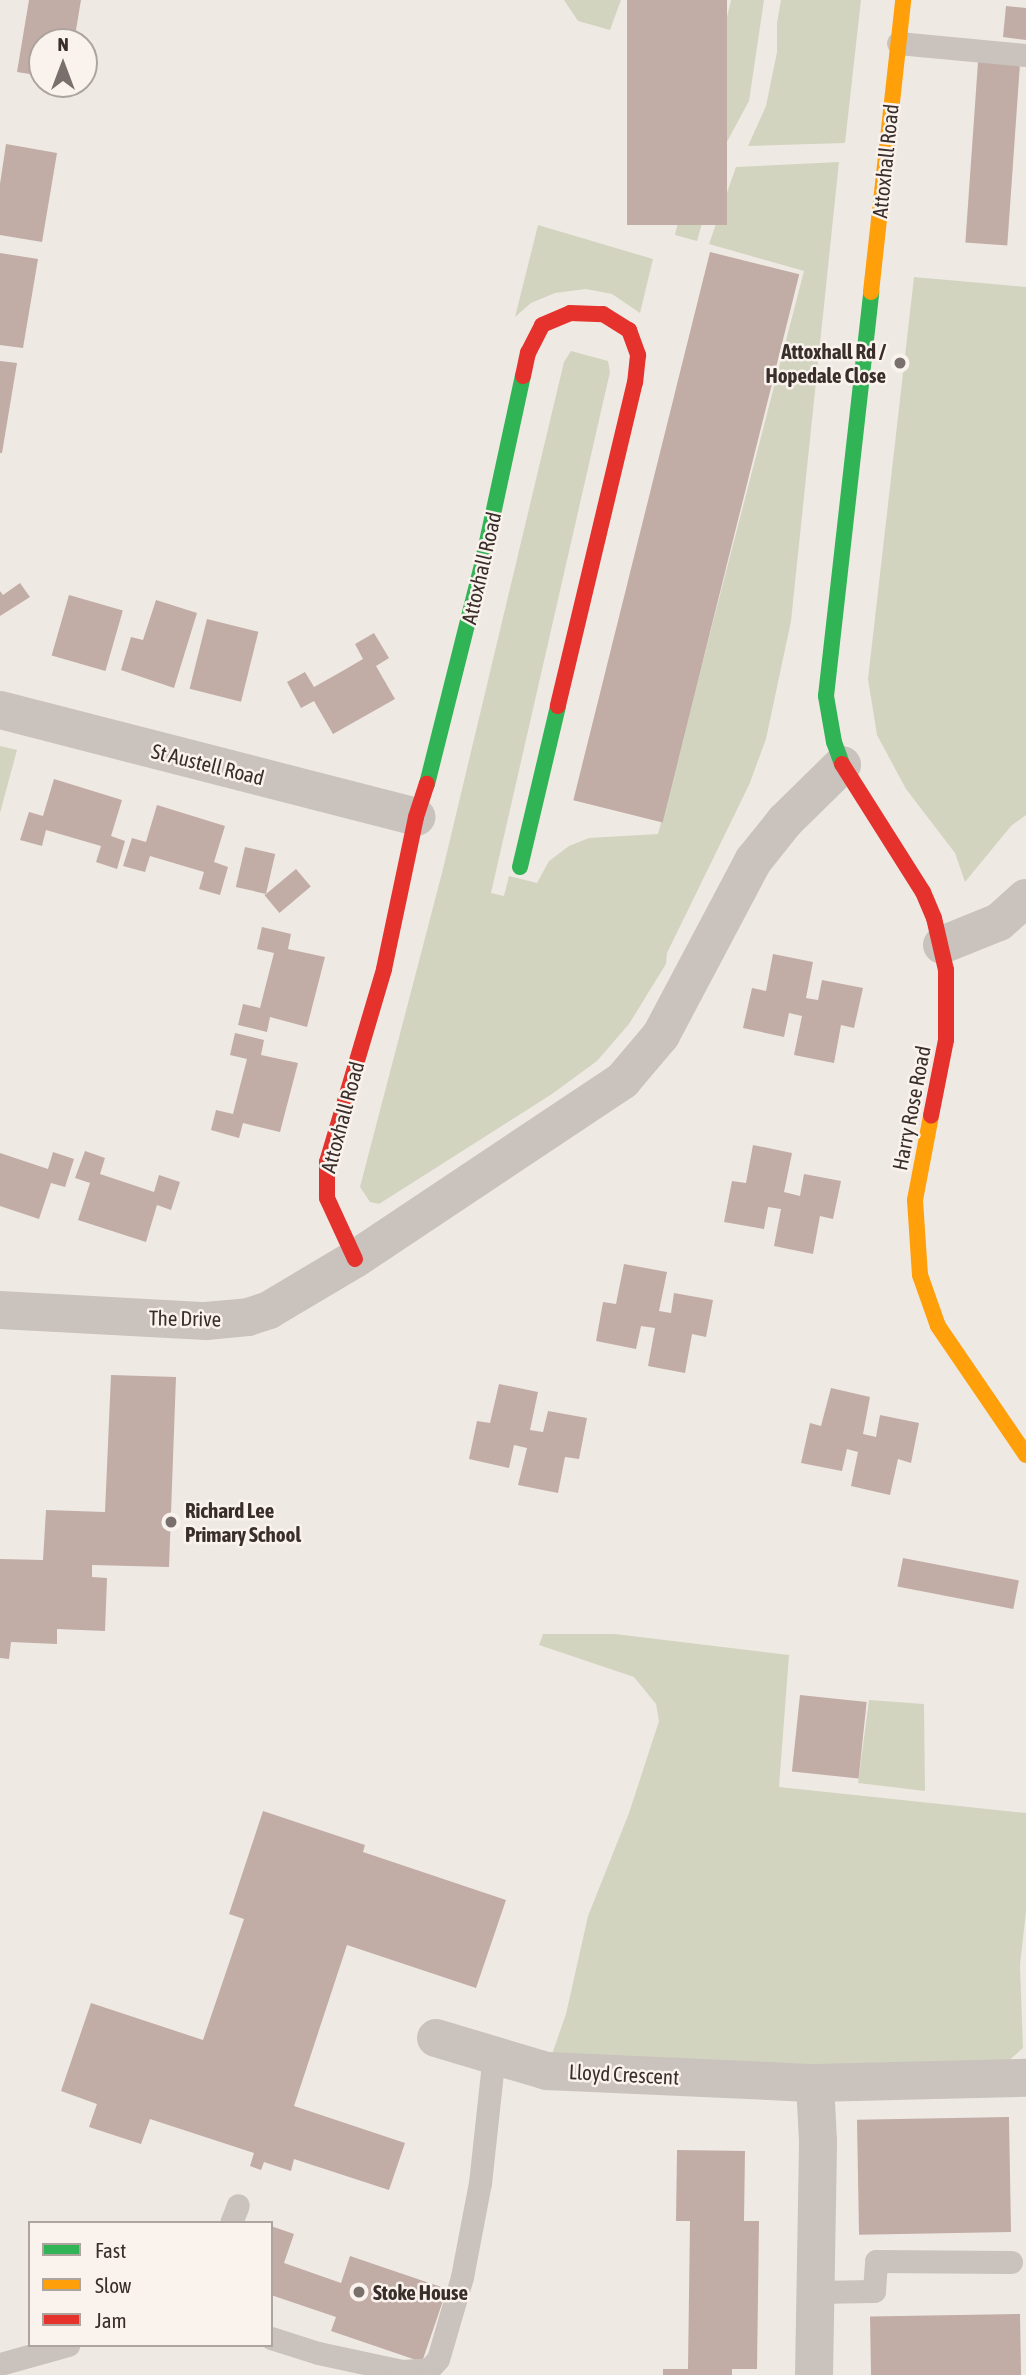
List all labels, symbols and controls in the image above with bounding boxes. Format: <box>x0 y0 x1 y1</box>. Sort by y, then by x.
north arrow <box>28 28 98 98</box>
text: N <box>57 33 69 55</box>
street label: Attoxhall Road <box>866 103 904 219</box>
place label: Attoxhall Rd / Hopedale Close <box>765 338 886 388</box>
marker: Attoxhall Rd / Hopedale Close <box>892 355 908 371</box>
street label: Attoxhall Road <box>456 509 506 627</box>
street label: St Austell Road <box>149 738 267 790</box>
street label: Harry Rose Road <box>887 1044 935 1172</box>
street label: Attoxhall Road <box>315 1059 369 1175</box>
street label: The Drive <box>149 1305 221 1331</box>
place label: Richard Lee Primary School <box>185 1497 301 1547</box>
marker: Richard Lee Primary School <box>163 1514 179 1530</box>
street label: Lloyd Crescent <box>568 2059 680 2089</box>
legend <box>28 2221 273 2347</box>
text: Fast <box>95 2238 126 2262</box>
text: Slow <box>95 2273 131 2297</box>
place label: Stoke House <box>373 2279 468 2305</box>
marker: Stoke House <box>351 2284 367 2300</box>
text: Jam <box>95 2308 127 2332</box>

